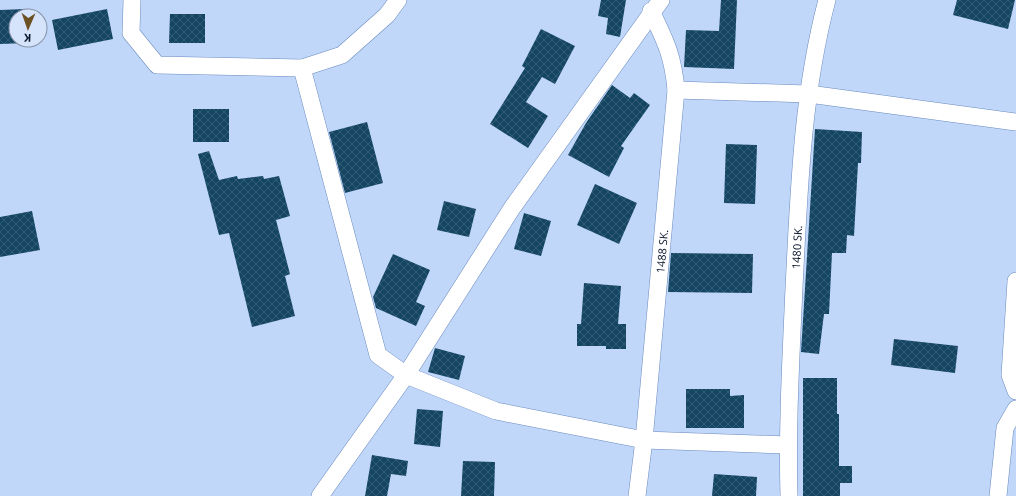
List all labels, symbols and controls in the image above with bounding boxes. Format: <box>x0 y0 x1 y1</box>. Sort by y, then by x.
north arrow <box>8 8 48 48</box>
text: K <box>23 31 32 46</box>
street label: 1480 SK. <box>787 225 805 269</box>
street label: 1488 SK. <box>652 229 671 274</box>

